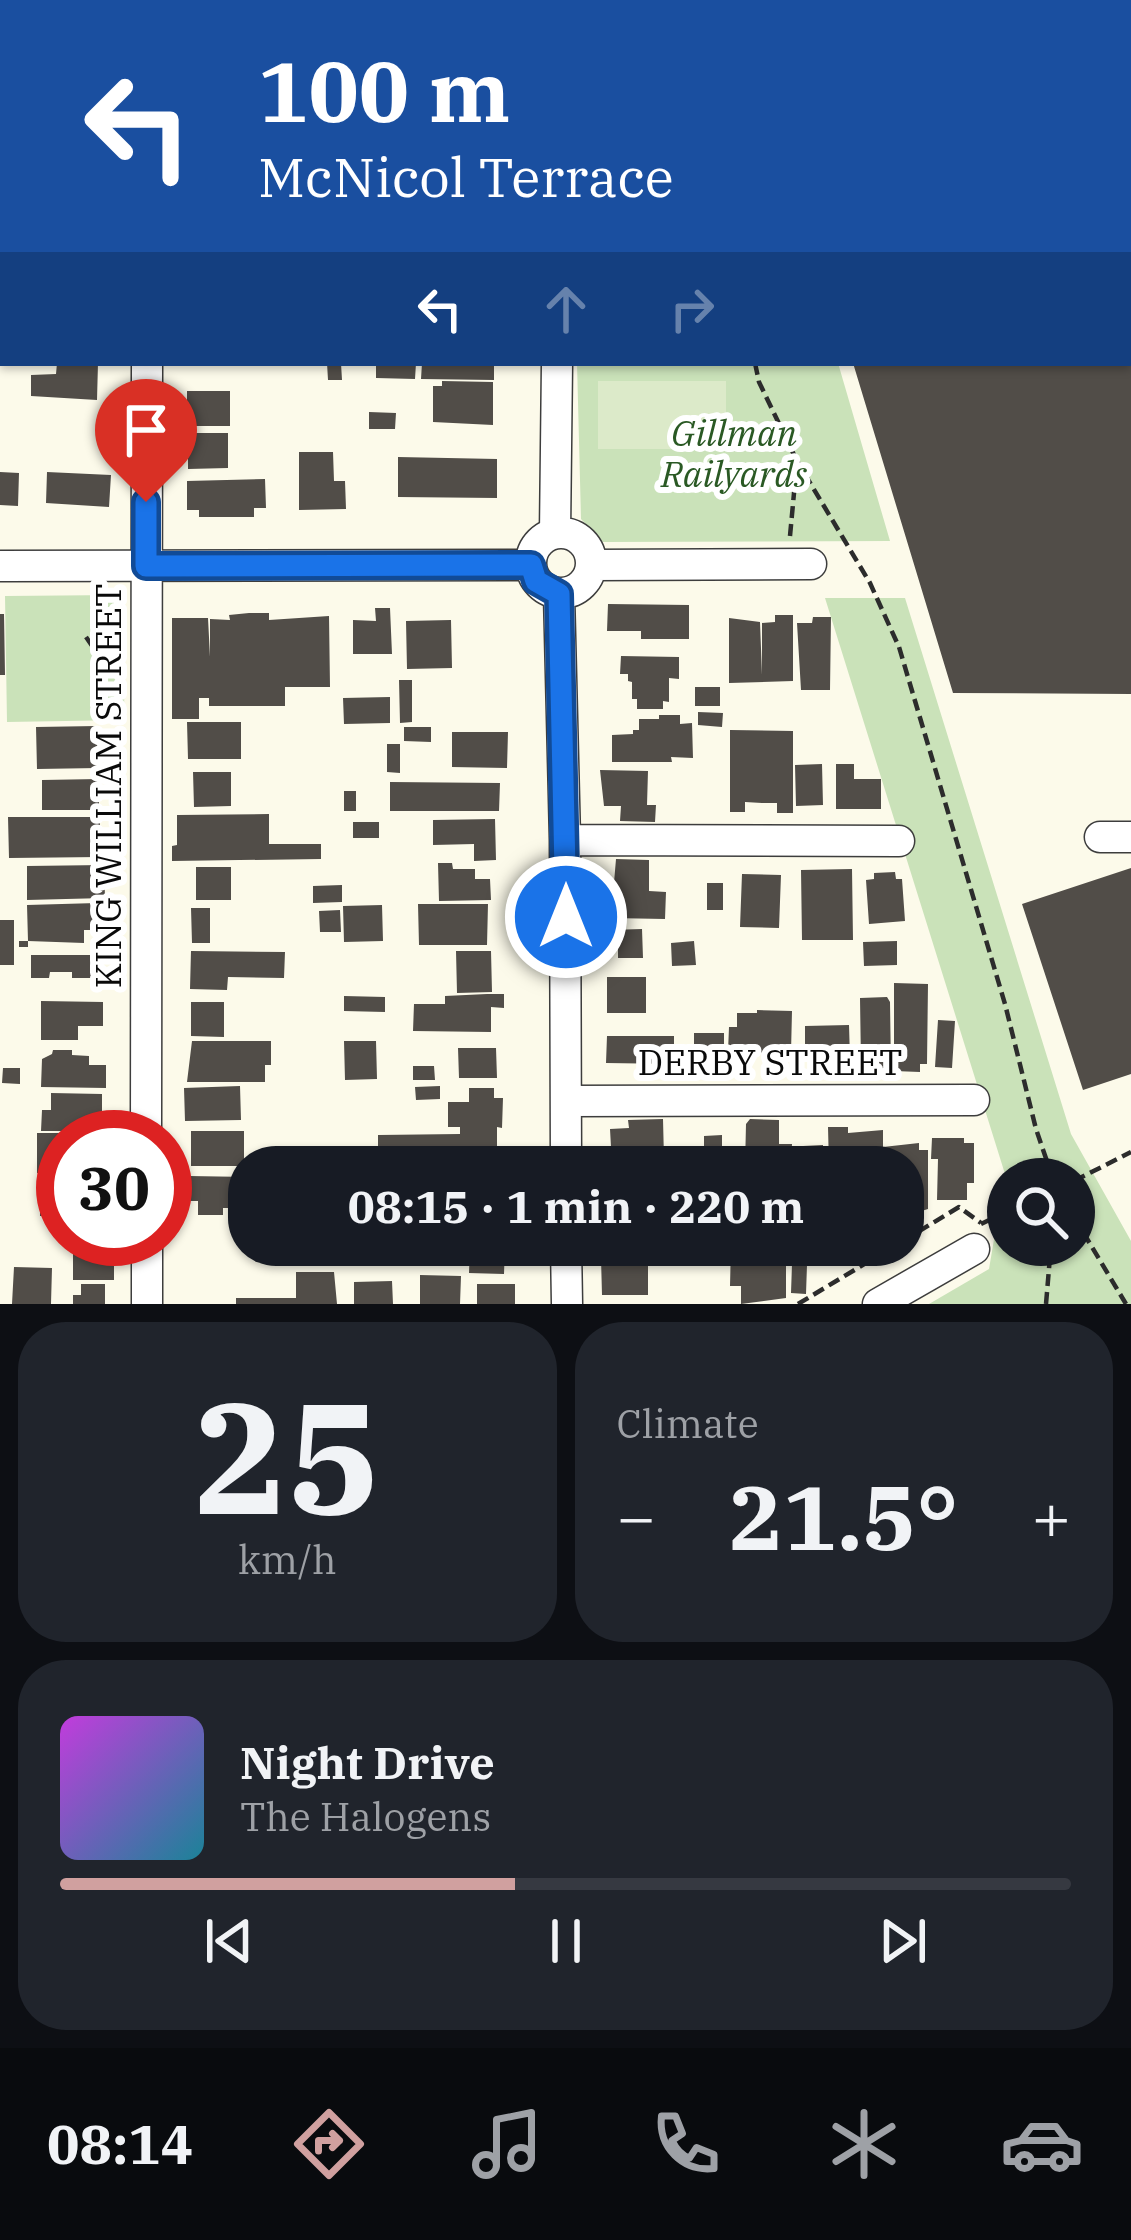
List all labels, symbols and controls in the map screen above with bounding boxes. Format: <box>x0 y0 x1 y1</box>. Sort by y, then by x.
text: 100 m <box>258 36 510 145</box>
icon: left <box>60 48 216 204</box>
text: McNicol Terrace <box>258 142 674 212</box>
icon: left <box>407 276 473 342</box>
icon: ahead <box>533 276 599 342</box>
icon: right <box>659 276 725 342</box>
pin <box>95 379 197 502</box>
icon: arrive <box>113 397 179 463</box>
park label: Gillman Railyards <box>660 409 808 497</box>
street label: KING WILLIAM STREET <box>84 583 131 989</box>
position arrow <box>503 854 629 980</box>
street label: DERBY STREET <box>638 1038 902 1085</box>
speed limit sign: 30 <box>36 1110 192 1266</box>
map controls <box>987 1158 1095 1266</box>
button: search <box>987 1158 1095 1266</box>
text: 08:15 · 1 min · 220 m <box>348 1177 804 1235</box>
text: 25 <box>194 1354 381 1557</box>
text: Climate <box>617 1398 759 1449</box>
text: 21.5° <box>729 1458 959 1575</box>
text: − <box>617 1473 656 1559</box>
text: + <box>1031 1473 1071 1559</box>
text: km/h <box>238 1534 337 1585</box>
text: Night Drive <box>240 1733 495 1791</box>
text: The Halogens <box>240 1791 491 1842</box>
icon: previous <box>196 1908 262 1974</box>
icon: pause <box>533 1908 599 1974</box>
icon: next <box>870 1908 936 1974</box>
icon: directions <box>287 2102 371 2186</box>
icon: music <box>465 2102 549 2186</box>
icon: phone <box>644 2102 728 2186</box>
icon: climate <box>822 2102 906 2186</box>
icon: car <box>1000 2102 1084 2186</box>
text: 08:14 <box>47 2109 193 2179</box>

